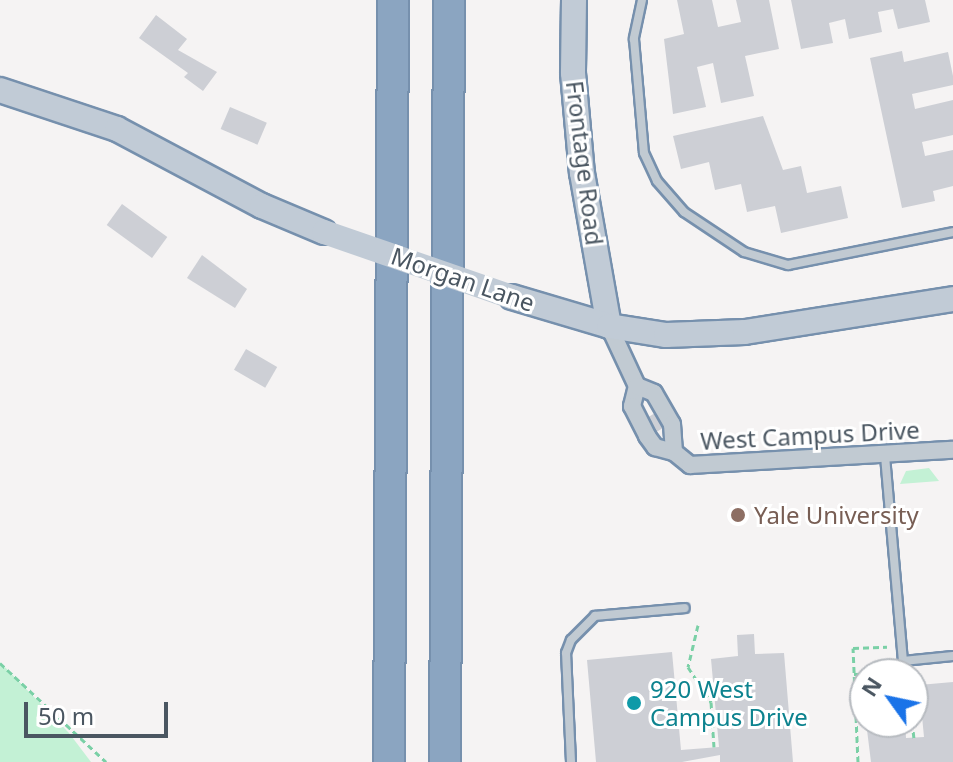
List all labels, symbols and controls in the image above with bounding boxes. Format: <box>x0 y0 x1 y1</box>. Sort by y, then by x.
street label: Frontage Road <box>561 79 609 247</box>
street label: Morgan Lane <box>388 241 538 317</box>
street label: West Campus Drive <box>700 415 920 455</box>
place label: Yale University <box>754 501 919 529</box>
marker: Yale University <box>729 506 747 524</box>
north arrow <box>849 658 929 738</box>
text: N <box>853 670 888 702</box>
place label: 920 West Campus Drive <box>650 675 808 731</box>
scale bar <box>28 686 172 736</box>
marker: 920 West Campus Drive <box>625 694 643 712</box>
text: 50 m <box>38 699 94 732</box>

